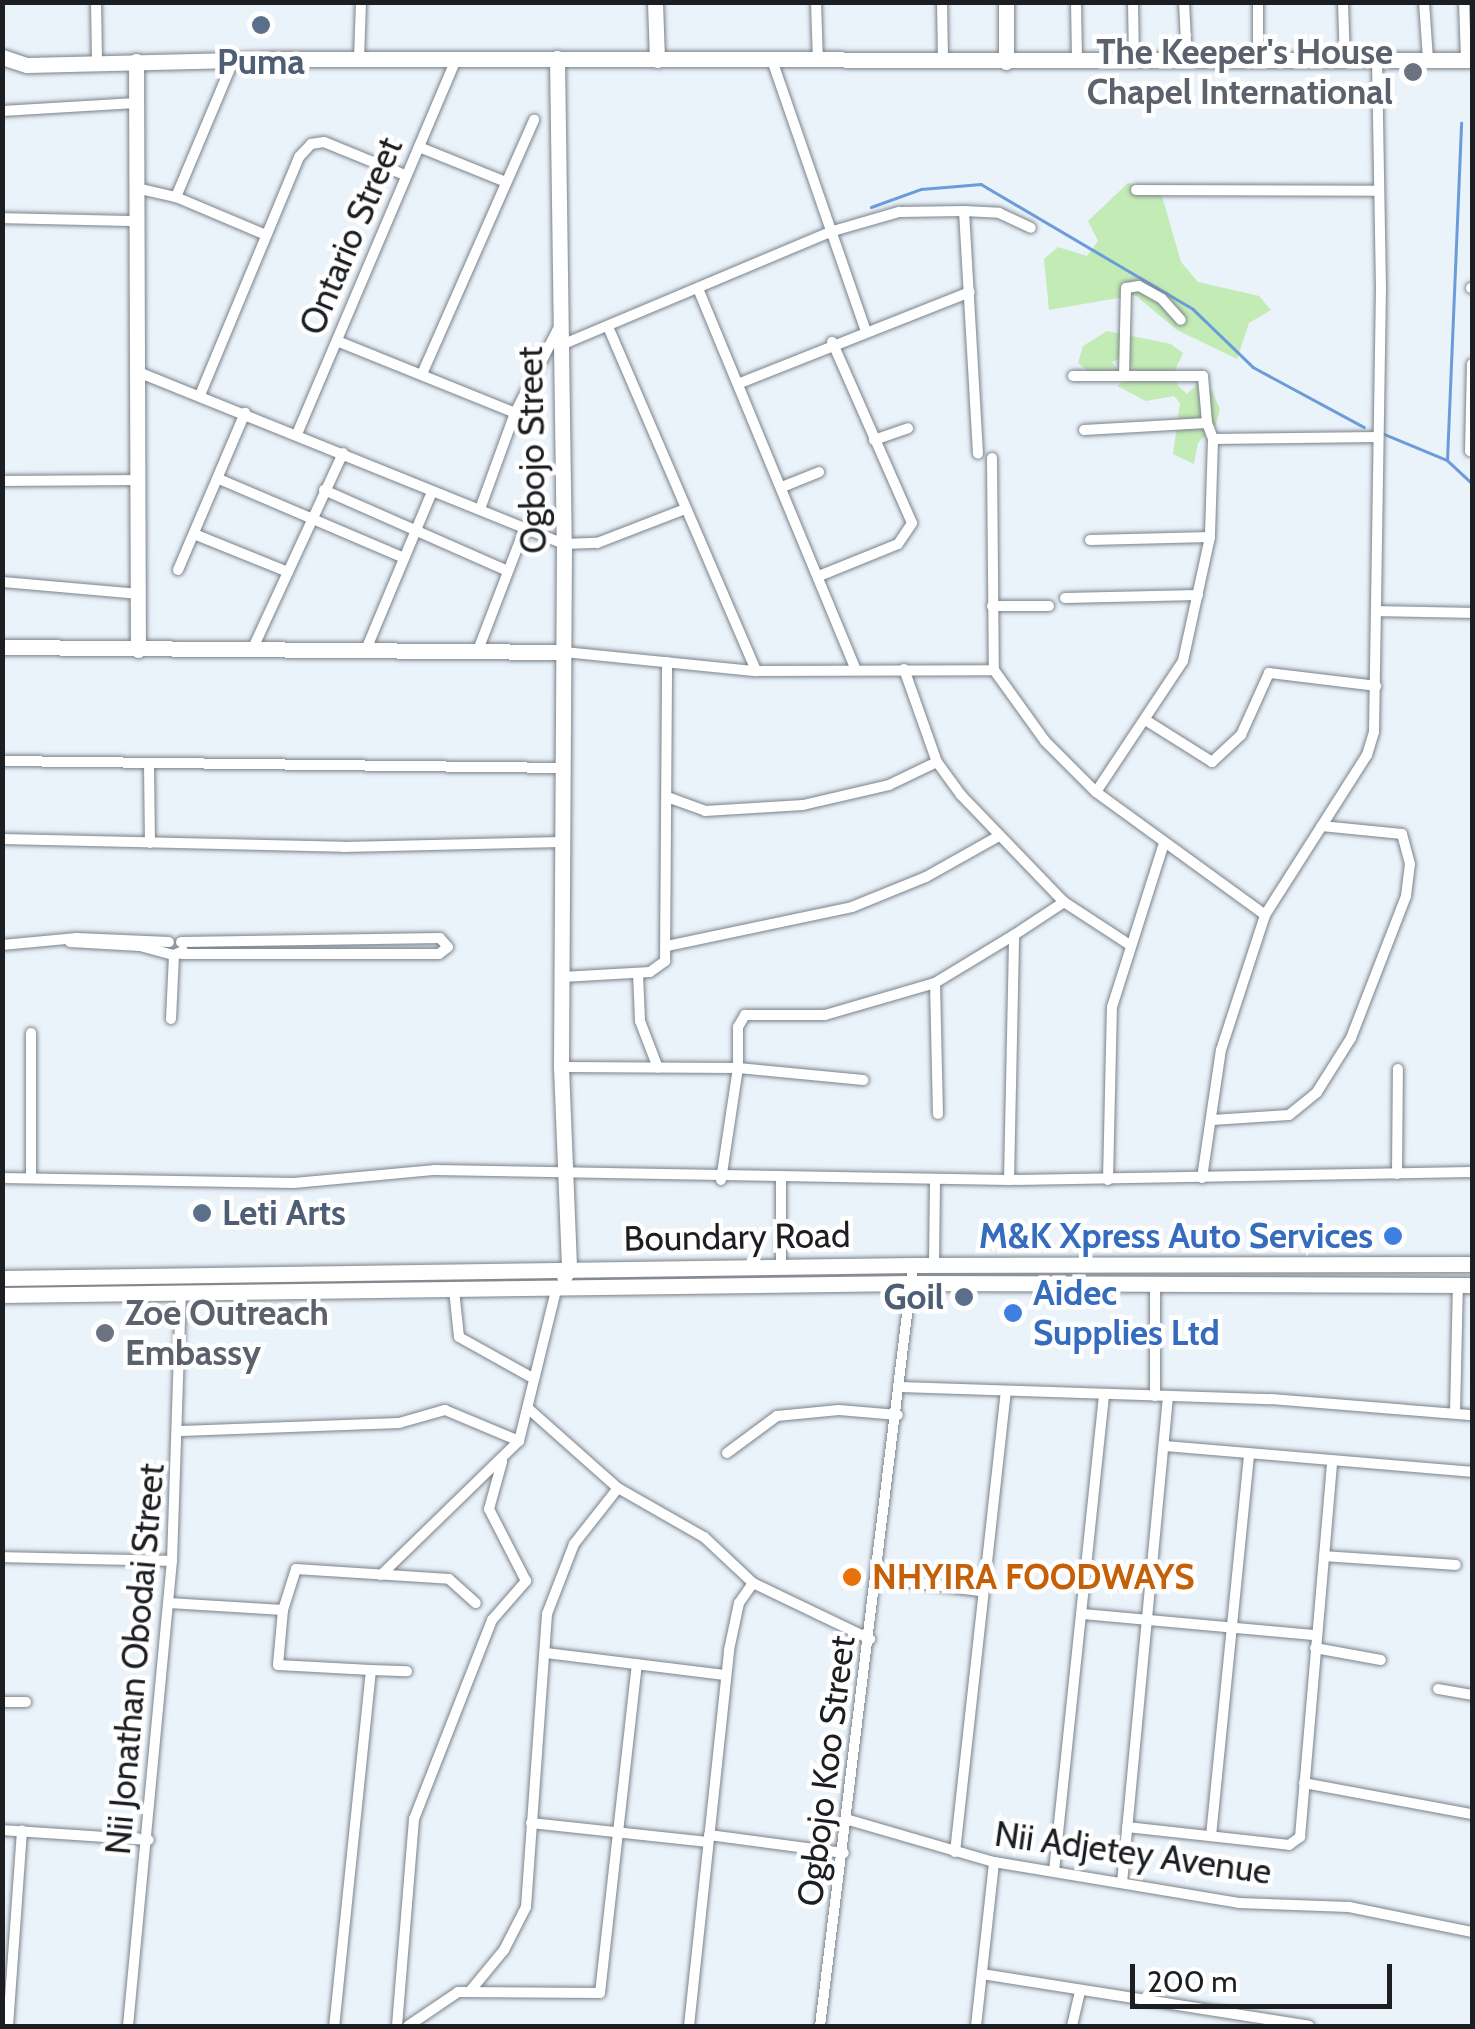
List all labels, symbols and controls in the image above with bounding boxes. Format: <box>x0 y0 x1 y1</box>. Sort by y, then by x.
marker: Puma <box>250 14 272 36</box>
place label: The Keeper's House Chapel International <box>1087 31 1393 113</box>
place label: Puma <box>217 41 305 83</box>
marker: The Keeper's House Chapel International <box>1402 61 1424 83</box>
street label: Ontario Street <box>291 131 411 341</box>
street label: Ogbojo Street <box>509 346 555 554</box>
place label: Leti Arts <box>222 1192 346 1234</box>
marker: Leti Arts <box>191 1202 213 1224</box>
street label: Boundary Road <box>623 1214 851 1260</box>
place label: M&K Xpress Auto Services <box>979 1215 1373 1257</box>
marker: M&K Xpress Auto Services <box>1382 1225 1404 1247</box>
place label: Aidec Supplies Ltd <box>1033 1272 1220 1354</box>
place label: Goil <box>883 1276 944 1318</box>
marker: Goil <box>953 1286 975 1308</box>
place label: Zoe Outreach Embassy <box>125 1292 329 1374</box>
marker: Aidec Supplies Ltd <box>1002 1302 1024 1324</box>
marker: Zoe Outreach Embassy <box>94 1322 116 1344</box>
street label: Nii Jonathan Obodai Street <box>97 1462 173 1856</box>
place label: NHYIRA FOODWAYS <box>872 1556 1195 1598</box>
marker: NHYIRA FOODWAYS <box>841 1566 863 1588</box>
street label: Ogbojo Koo Street <box>789 1633 863 1909</box>
street label: Nii Adjetey Avenue <box>992 1813 1274 1893</box>
scale bar <box>1135 1944 1398 2006</box>
text: 200 m <box>1147 1963 1238 2000</box>

